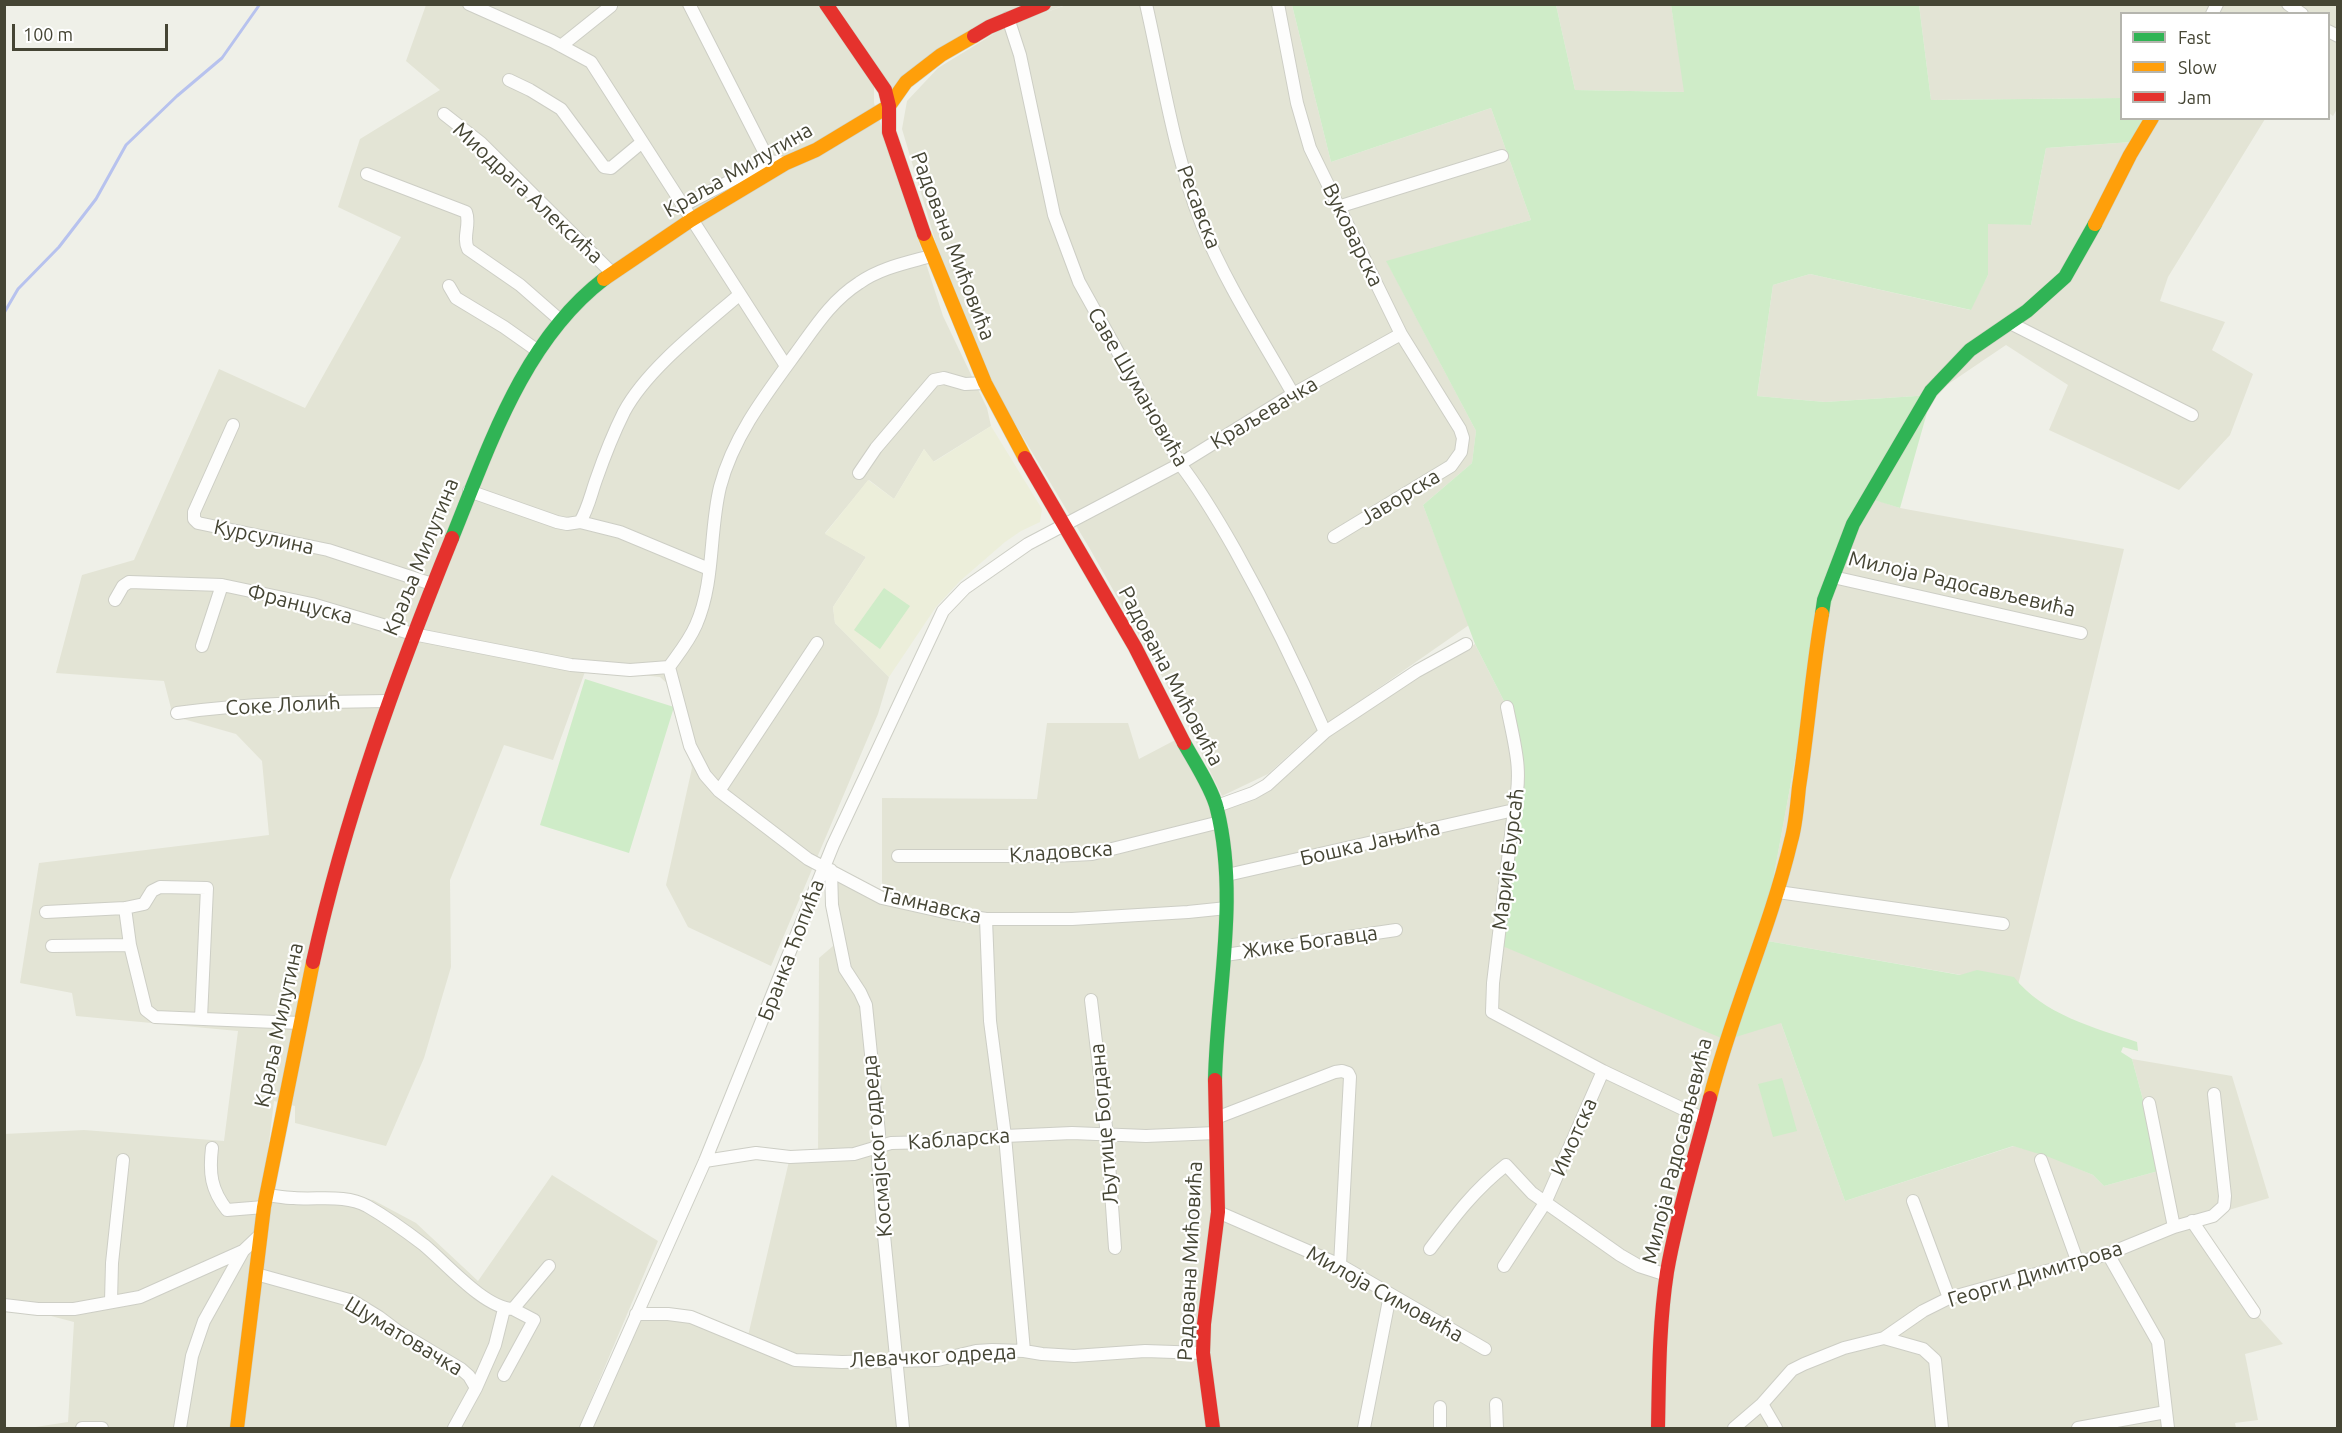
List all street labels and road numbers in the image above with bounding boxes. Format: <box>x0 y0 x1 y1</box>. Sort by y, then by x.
street label: Миодрага Алексића <box>448 117 608 269</box>
street label: Краља Милутина <box>659 117 817 223</box>
street label: Радована Мићовића <box>905 148 1001 344</box>
street label: Ресавска <box>1172 162 1226 252</box>
street label: Вуковарска <box>1317 179 1389 291</box>
street label: Саве Шумановића <box>1082 303 1194 471</box>
street label: Краљевачка <box>1206 371 1322 455</box>
street label: Јаворска <box>1356 463 1444 531</box>
street label: Краља Милутина <box>378 475 464 639</box>
street label: Курсулина <box>212 514 316 560</box>
street label: Милоја Радосављевића <box>1846 546 2078 622</box>
street label: Француска <box>245 579 355 629</box>
street label: Радована Мићовића <box>1113 582 1229 770</box>
street label: Соке Лолић <box>225 689 341 721</box>
street label: Марије Бурсаћ <box>1487 786 1529 932</box>
street label: Бошка Јањића <box>1298 815 1442 871</box>
street label: Кладовска <box>1008 836 1114 868</box>
street label: Бранка Ћопића <box>752 876 830 1024</box>
street label: Тамнавска <box>878 881 984 929</box>
street label: Жике Богавца <box>1241 920 1379 964</box>
street label: Краља Милутина <box>249 940 309 1110</box>
street label: Милоја Радосављевића <box>1637 1035 1717 1267</box>
street label: Љутице Богдана <box>1084 1042 1124 1206</box>
street label: Космајског одреда <box>856 1054 898 1238</box>
street label: Имотска <box>1546 1094 1602 1180</box>
street label: Кабларска <box>907 1123 1011 1155</box>
street label: Радована Мићовића <box>1172 1161 1208 1361</box>
street label: Георги Димитрова <box>1945 1235 2125 1313</box>
street label: Милоја Симовића <box>1302 1240 1468 1348</box>
street label: Шуматовачка <box>340 1291 468 1381</box>
street label: Левачког одреда <box>849 1339 1017 1373</box>

